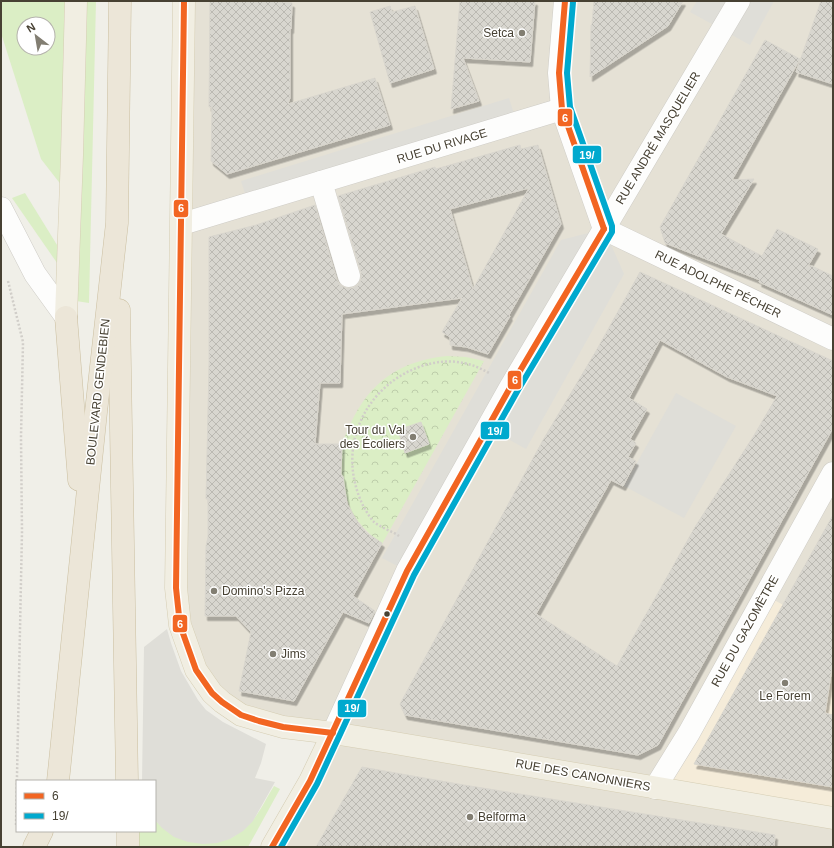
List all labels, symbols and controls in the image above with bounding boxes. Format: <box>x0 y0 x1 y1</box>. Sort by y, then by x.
north arrow <box>16 16 56 56</box>
text: N <box>24 20 37 35</box>
place label: Setca <box>483 26 514 40</box>
marker: Setca <box>517 28 527 38</box>
street label: RUE ANDRÉ MASQUELIER <box>612 68 703 207</box>
line badge: 6 <box>557 108 573 127</box>
text: 6 <box>562 112 568 124</box>
street label: RUE DU RIVAGE <box>395 126 489 166</box>
line badge: 19/ <box>572 145 602 164</box>
text: 19/ <box>579 149 595 161</box>
line badge: 6 <box>173 199 189 218</box>
text: 6 <box>178 202 184 214</box>
street label: RUE ADOLPHE PÉCHER <box>653 246 784 321</box>
street label: BOULEVARD GENDEBIEN <box>83 318 113 466</box>
line badge: 6 <box>507 370 522 390</box>
text: 6 <box>512 374 518 386</box>
line badge: 19/ <box>480 421 510 440</box>
place label: Tour du Val des Écoliers <box>340 423 405 451</box>
text: 19/ <box>487 425 503 437</box>
marker: Tour du Val des Écoliers <box>408 432 418 442</box>
street label: RUE DU GAZOMÈTRE <box>708 572 782 689</box>
place label: Domino's Pizza <box>222 584 305 598</box>
marker: Domino's Pizza <box>209 586 219 596</box>
unlabelled marker <box>382 609 392 619</box>
line badge: 6 <box>172 614 188 633</box>
text: 6 <box>177 618 183 630</box>
place label: Jims <box>281 647 306 661</box>
marker: Jims <box>268 649 278 659</box>
marker: Le Forem <box>780 678 790 688</box>
place label: Le Forem <box>759 689 811 703</box>
line badge: 19/ <box>337 699 367 718</box>
text: 19/ <box>344 702 360 714</box>
street label: RUE DES CANONNIERS <box>514 756 652 794</box>
legend <box>16 780 156 832</box>
text: 6 <box>52 789 59 803</box>
text: 19/ <box>52 809 69 823</box>
place label: Belforma <box>478 810 526 824</box>
marker: Belforma <box>465 812 475 822</box>

